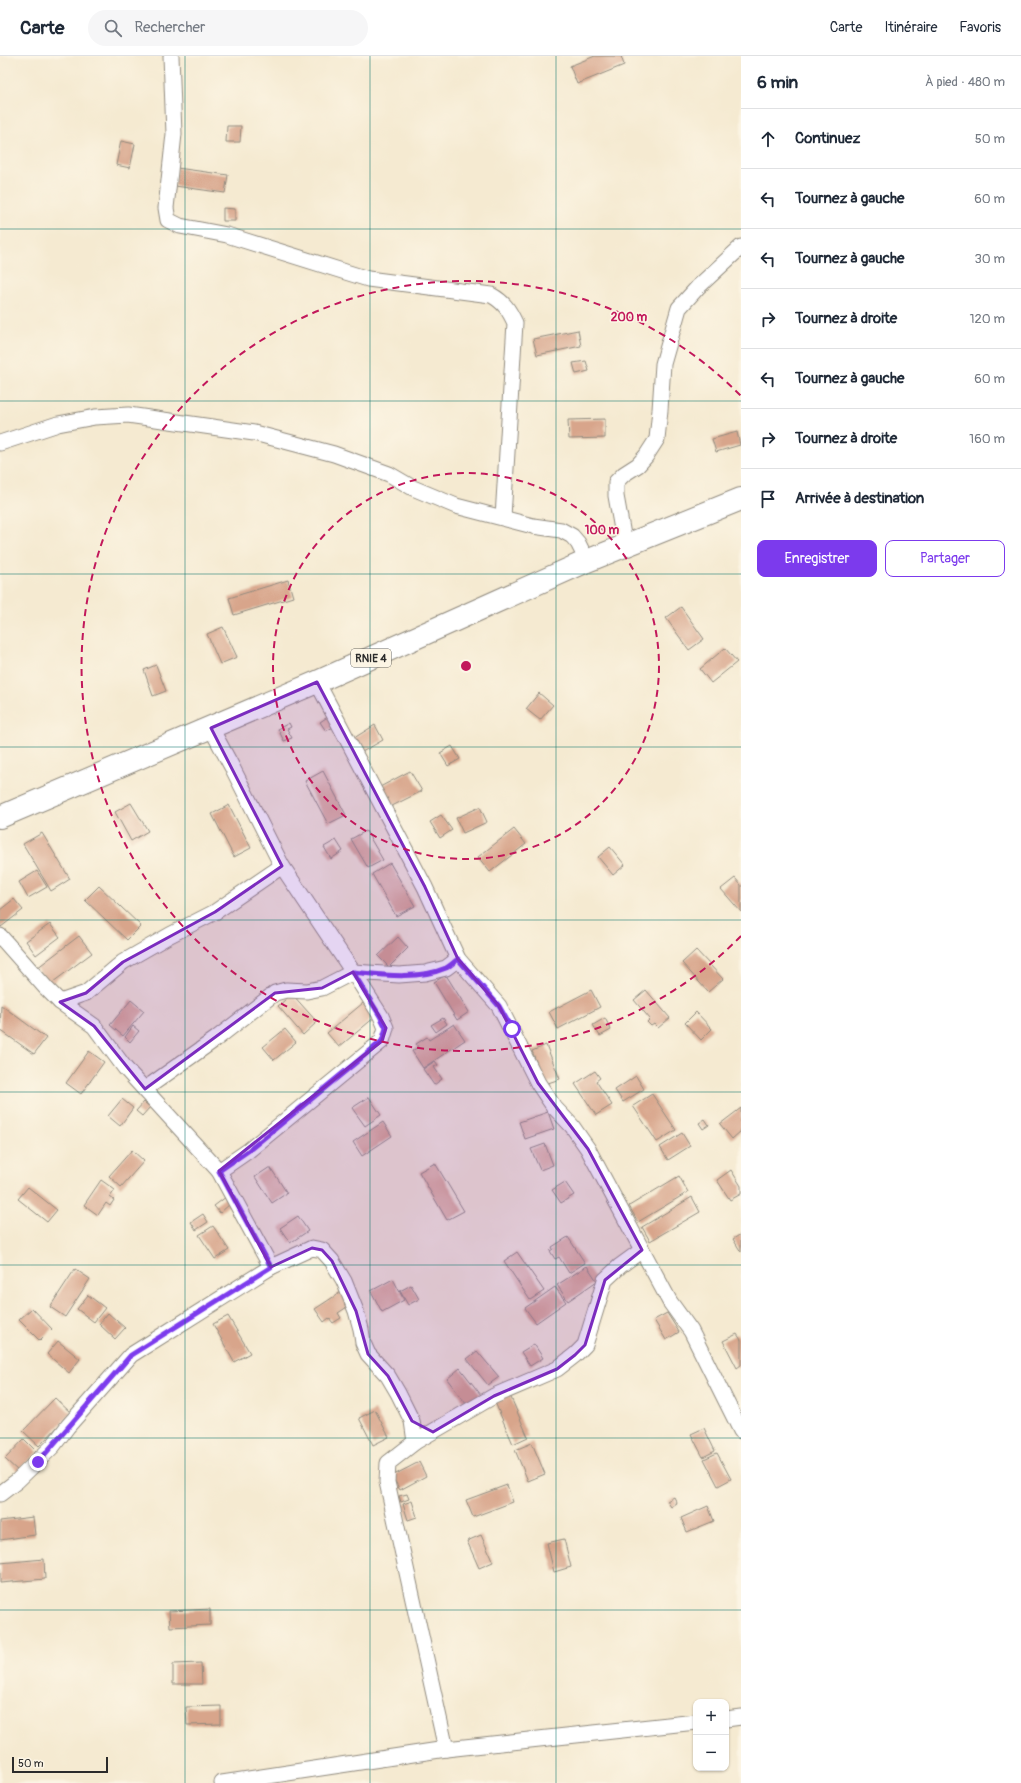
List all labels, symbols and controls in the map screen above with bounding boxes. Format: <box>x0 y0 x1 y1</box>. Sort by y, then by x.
search box <box>88 10 368 46</box>
text: Carte <box>20 16 64 40</box>
icon: search <box>102 17 124 39</box>
text: Rechercher <box>134 18 205 37</box>
text: Carte <box>830 19 862 36</box>
text: Itinéraire <box>884 19 937 36</box>
text: Favoris <box>959 19 1001 36</box>
text: 6 min <box>757 72 798 93</box>
text: À pied · 480 m <box>925 74 1005 90</box>
icon: ahead <box>757 128 779 150</box>
text: Continuez <box>795 129 860 148</box>
text: 50 m <box>975 131 1005 147</box>
icon: left <box>757 188 779 210</box>
text: Tournez à gauche <box>795 189 905 208</box>
text: 60 m <box>974 191 1005 207</box>
icon: left <box>757 248 779 270</box>
text: Tournez à gauche <box>795 249 905 268</box>
text: 30 m <box>975 251 1005 267</box>
icon: right <box>757 308 779 330</box>
text: Tournez à droite <box>795 309 897 328</box>
text: 200 m <box>611 310 648 325</box>
text: 120 m <box>969 311 1005 327</box>
icon: left <box>757 368 779 390</box>
text: Tournez à gauche <box>795 369 905 388</box>
text: 60 m <box>974 371 1005 387</box>
icon: right <box>757 428 779 450</box>
text: Tournez à droite <box>795 429 897 448</box>
text: 160 m <box>969 431 1005 447</box>
icon: arrive <box>757 488 779 510</box>
text: Arrivée à destination <box>795 489 924 508</box>
text: 100 m <box>585 523 620 538</box>
button: Enregistrer <box>757 540 877 577</box>
button: Partager <box>885 540 1005 577</box>
road number: RNIE 4 <box>351 649 391 667</box>
centre of rings <box>459 659 473 673</box>
route start <box>503 1020 521 1038</box>
route end <box>29 1453 47 1471</box>
map controls <box>693 1699 729 1771</box>
button: + <box>693 1699 729 1735</box>
button: − <box>693 1735 729 1771</box>
scale bar <box>12 1755 108 1774</box>
text: 50 m <box>18 1757 44 1770</box>

